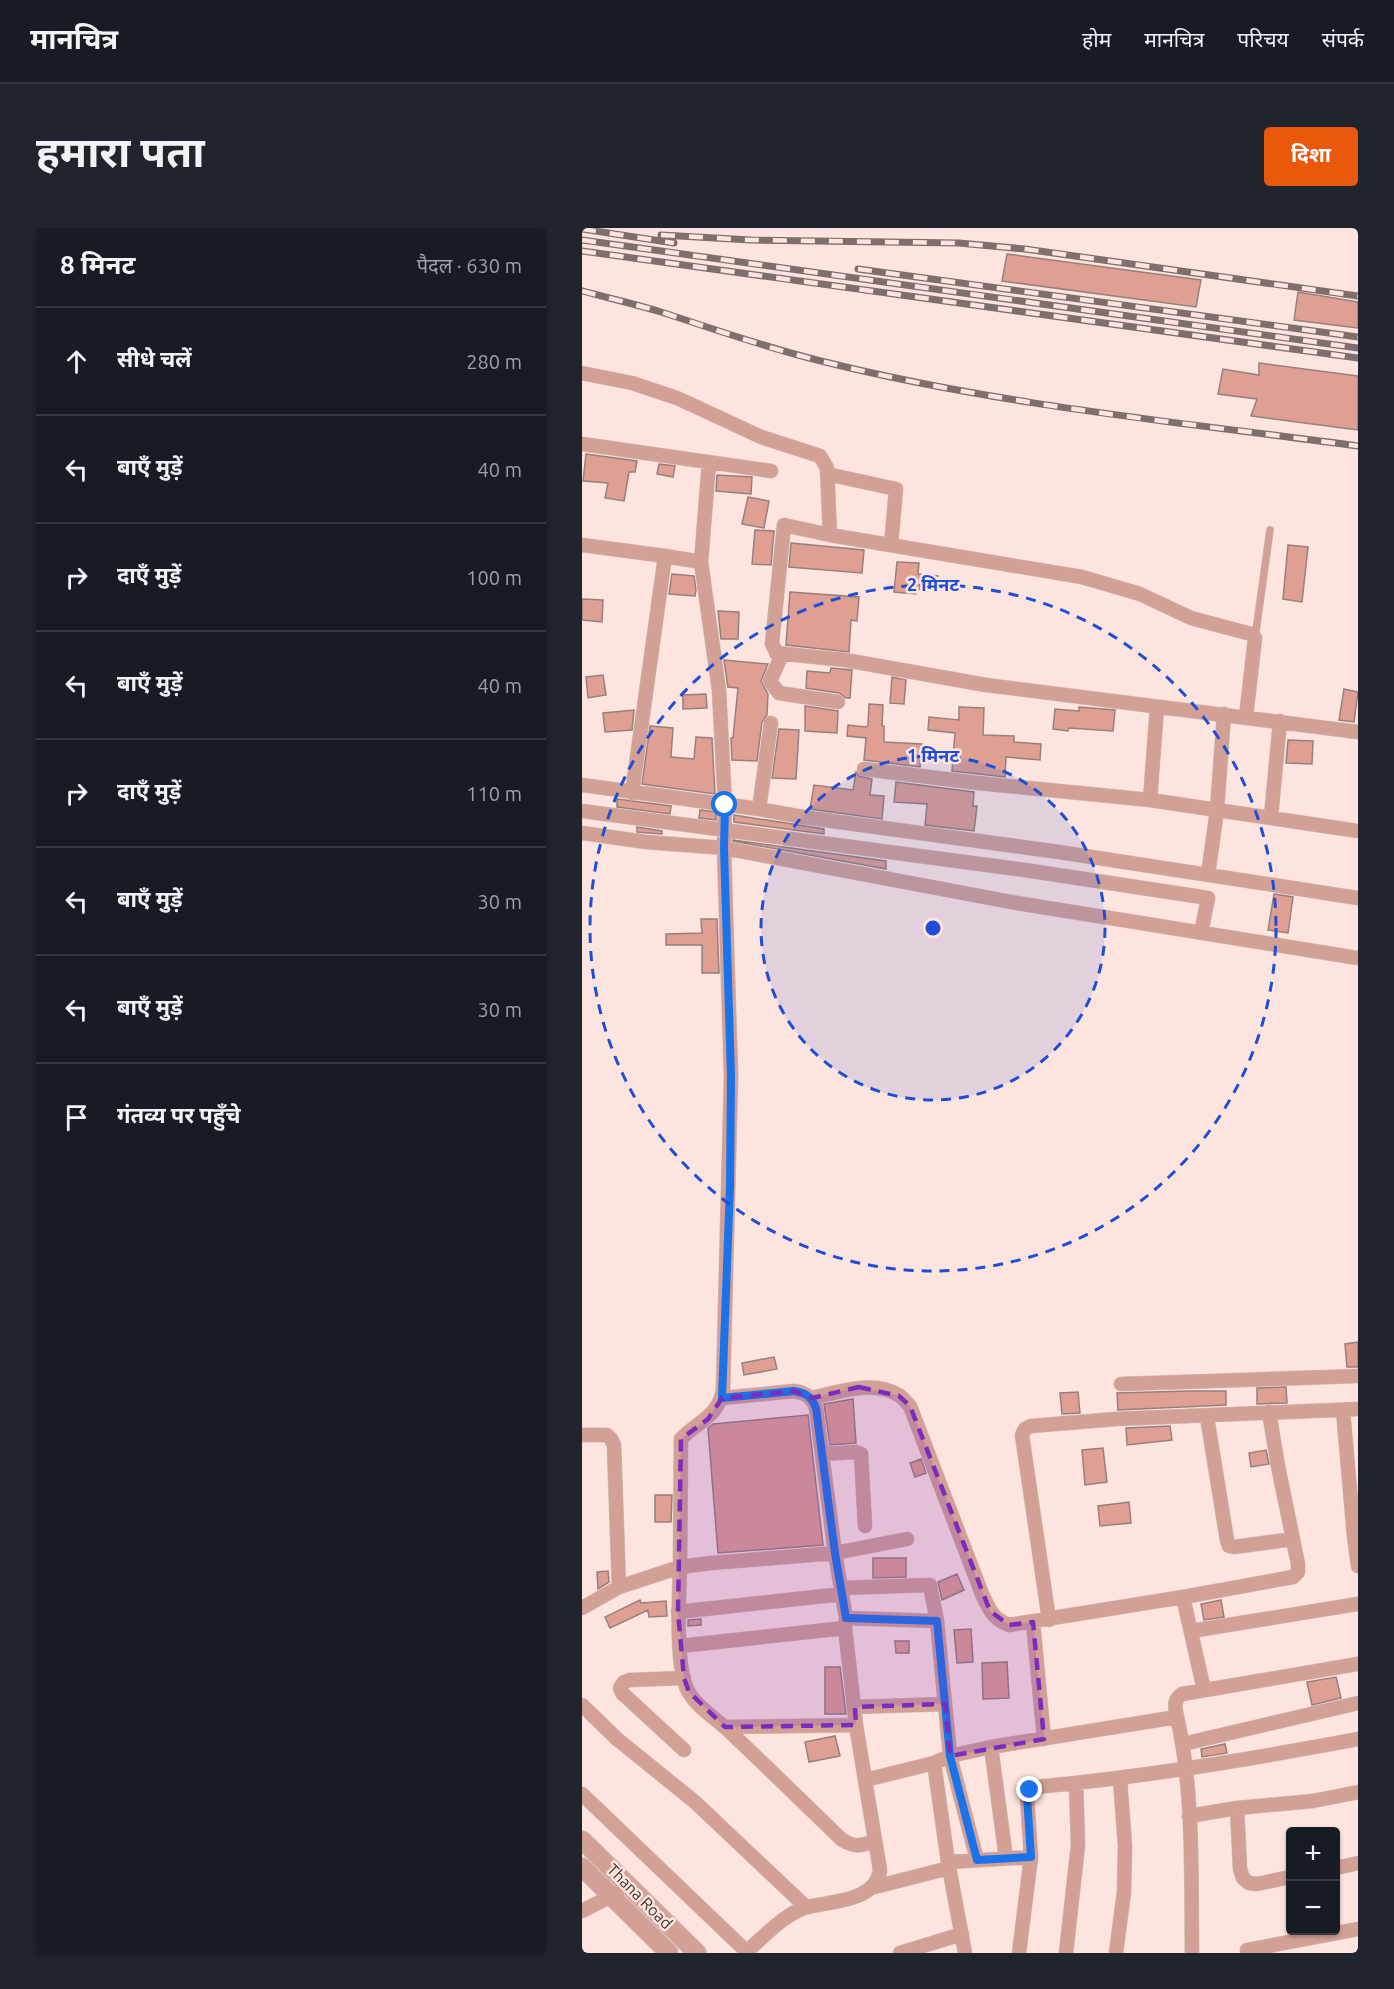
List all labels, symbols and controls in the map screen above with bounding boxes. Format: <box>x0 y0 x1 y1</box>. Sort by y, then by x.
text: मानचित्र <box>30 23 118 54</box>
text: होम <box>1082 27 1111 51</box>
text: मानचित्र <box>1144 27 1204 51</box>
text: परिचय <box>1237 27 1289 51</box>
text: संपर्क <box>1322 27 1364 51</box>
button: दिशा <box>1264 127 1358 186</box>
text: हमारा पता <box>36 128 205 175</box>
text: 8 मिनट <box>60 250 135 279</box>
text: पैदल · 630 m <box>417 254 522 277</box>
icon: ahead <box>60 345 93 378</box>
text: सीधे चलें <box>117 346 192 371</box>
text: 280 m <box>466 350 522 373</box>
icon: left <box>60 453 93 486</box>
text: बाएँ मुड़ें <box>117 454 183 479</box>
text: 40 m <box>478 458 522 481</box>
icon: right <box>60 561 93 594</box>
text: दाएँ मुड़ें <box>117 562 181 587</box>
text: 100 m <box>466 566 522 589</box>
text: 2 मिनट <box>907 574 959 594</box>
icon: left <box>60 669 93 702</box>
text: बाएँ मुड़ें <box>117 670 183 695</box>
text: 40 m <box>478 674 522 697</box>
text: 1 मिनट <box>907 745 959 765</box>
icon: right <box>60 777 93 810</box>
text: दाएँ मुड़ें <box>117 778 181 803</box>
text: 110 m <box>466 782 522 805</box>
route start <box>711 791 737 817</box>
icon: left <box>60 885 93 918</box>
text: बाएँ मुड़ें <box>117 886 183 911</box>
text: 30 m <box>478 890 522 913</box>
centre of rings <box>923 918 943 938</box>
icon: left <box>60 993 93 1026</box>
text: बाएँ मुड़ें <box>117 994 183 1019</box>
text: 30 m <box>478 998 522 1021</box>
icon: arrive <box>60 1101 93 1134</box>
text: गंतव्य पर पहुँचे <box>117 1102 241 1127</box>
route end <box>1016 1776 1042 1802</box>
map controls <box>1286 1827 1340 1935</box>
button: + <box>1286 1827 1340 1881</box>
street label: Thana Road <box>604 1860 676 1932</box>
button: − <box>1286 1881 1340 1935</box>

